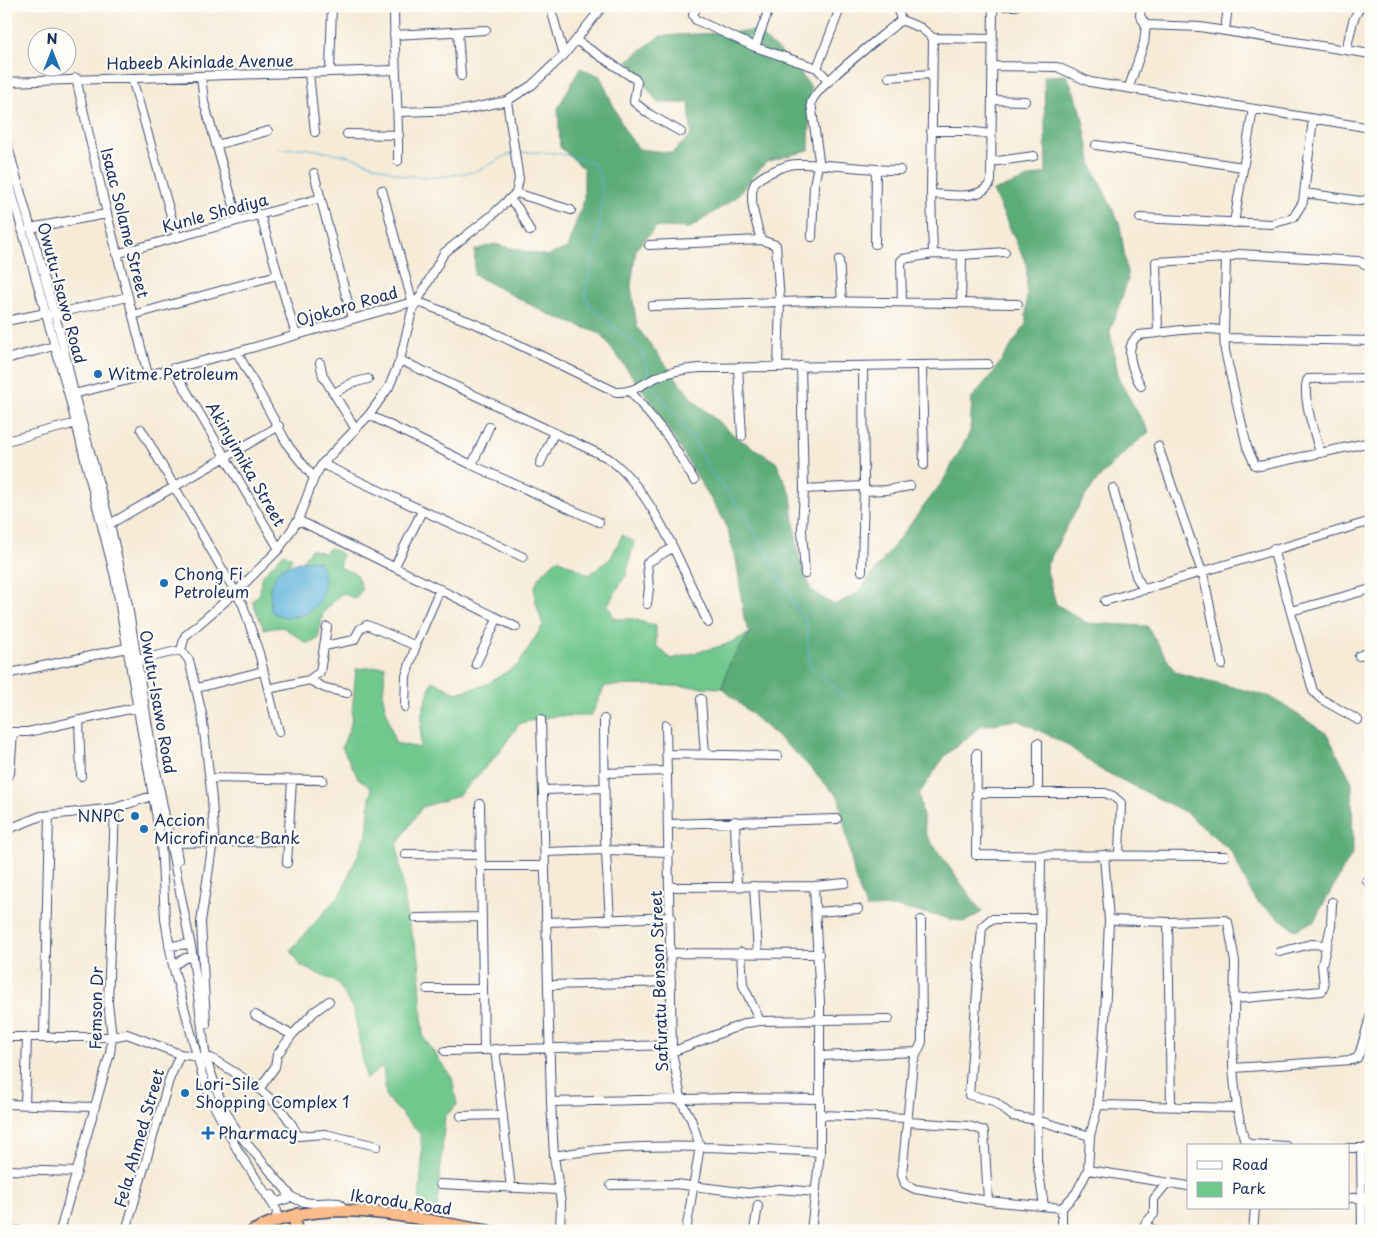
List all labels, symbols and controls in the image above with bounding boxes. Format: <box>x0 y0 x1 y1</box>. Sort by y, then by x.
north arrow <box>28 28 78 78</box>
text: N <box>46 28 58 49</box>
street label: Habeeb Akinlade Avenue <box>106 47 294 75</box>
street label: Isaac Solame Street <box>96 145 156 301</box>
street label: Kunle Shodiya <box>159 186 270 238</box>
street label: Owutu-Isawo Road <box>33 219 93 366</box>
street label: Ojokoro Road <box>293 279 400 331</box>
place label: Witme Petroleum <box>108 361 239 385</box>
marker: Witme Petroleum <box>92 368 104 380</box>
street label: Akinyimika Street <box>201 397 293 531</box>
place label: Chong Fi Petroleum <box>174 561 249 603</box>
marker: Chong Fi Petroleum <box>158 577 170 589</box>
street label: Owutu-Isawo Road <box>135 628 183 776</box>
place label: NNPC <box>77 803 125 827</box>
place label: Accion Microfinance Bank <box>154 807 300 849</box>
marker: NNPC <box>129 810 141 822</box>
marker: Accion Microfinance Bank <box>138 823 150 835</box>
street label: Safuratu Benson Street <box>643 890 673 1072</box>
street label: Femson Dr <box>82 965 108 1050</box>
street label: Fela Ahmed Street <box>107 1065 169 1210</box>
place label: Lori-Sile Shopping Complex 1 <box>195 1071 350 1113</box>
marker: Lori-Sile Shopping Complex 1 <box>179 1087 191 1099</box>
place label: Pharmacy <box>218 1120 298 1144</box>
marker: Pharmacy <box>202 1127 214 1139</box>
legend <box>1187 1144 1350 1210</box>
text: Road <box>1232 1152 1268 1175</box>
text: Park <box>1232 1176 1266 1199</box>
street label: Ikorodu Road <box>349 1182 453 1220</box>

